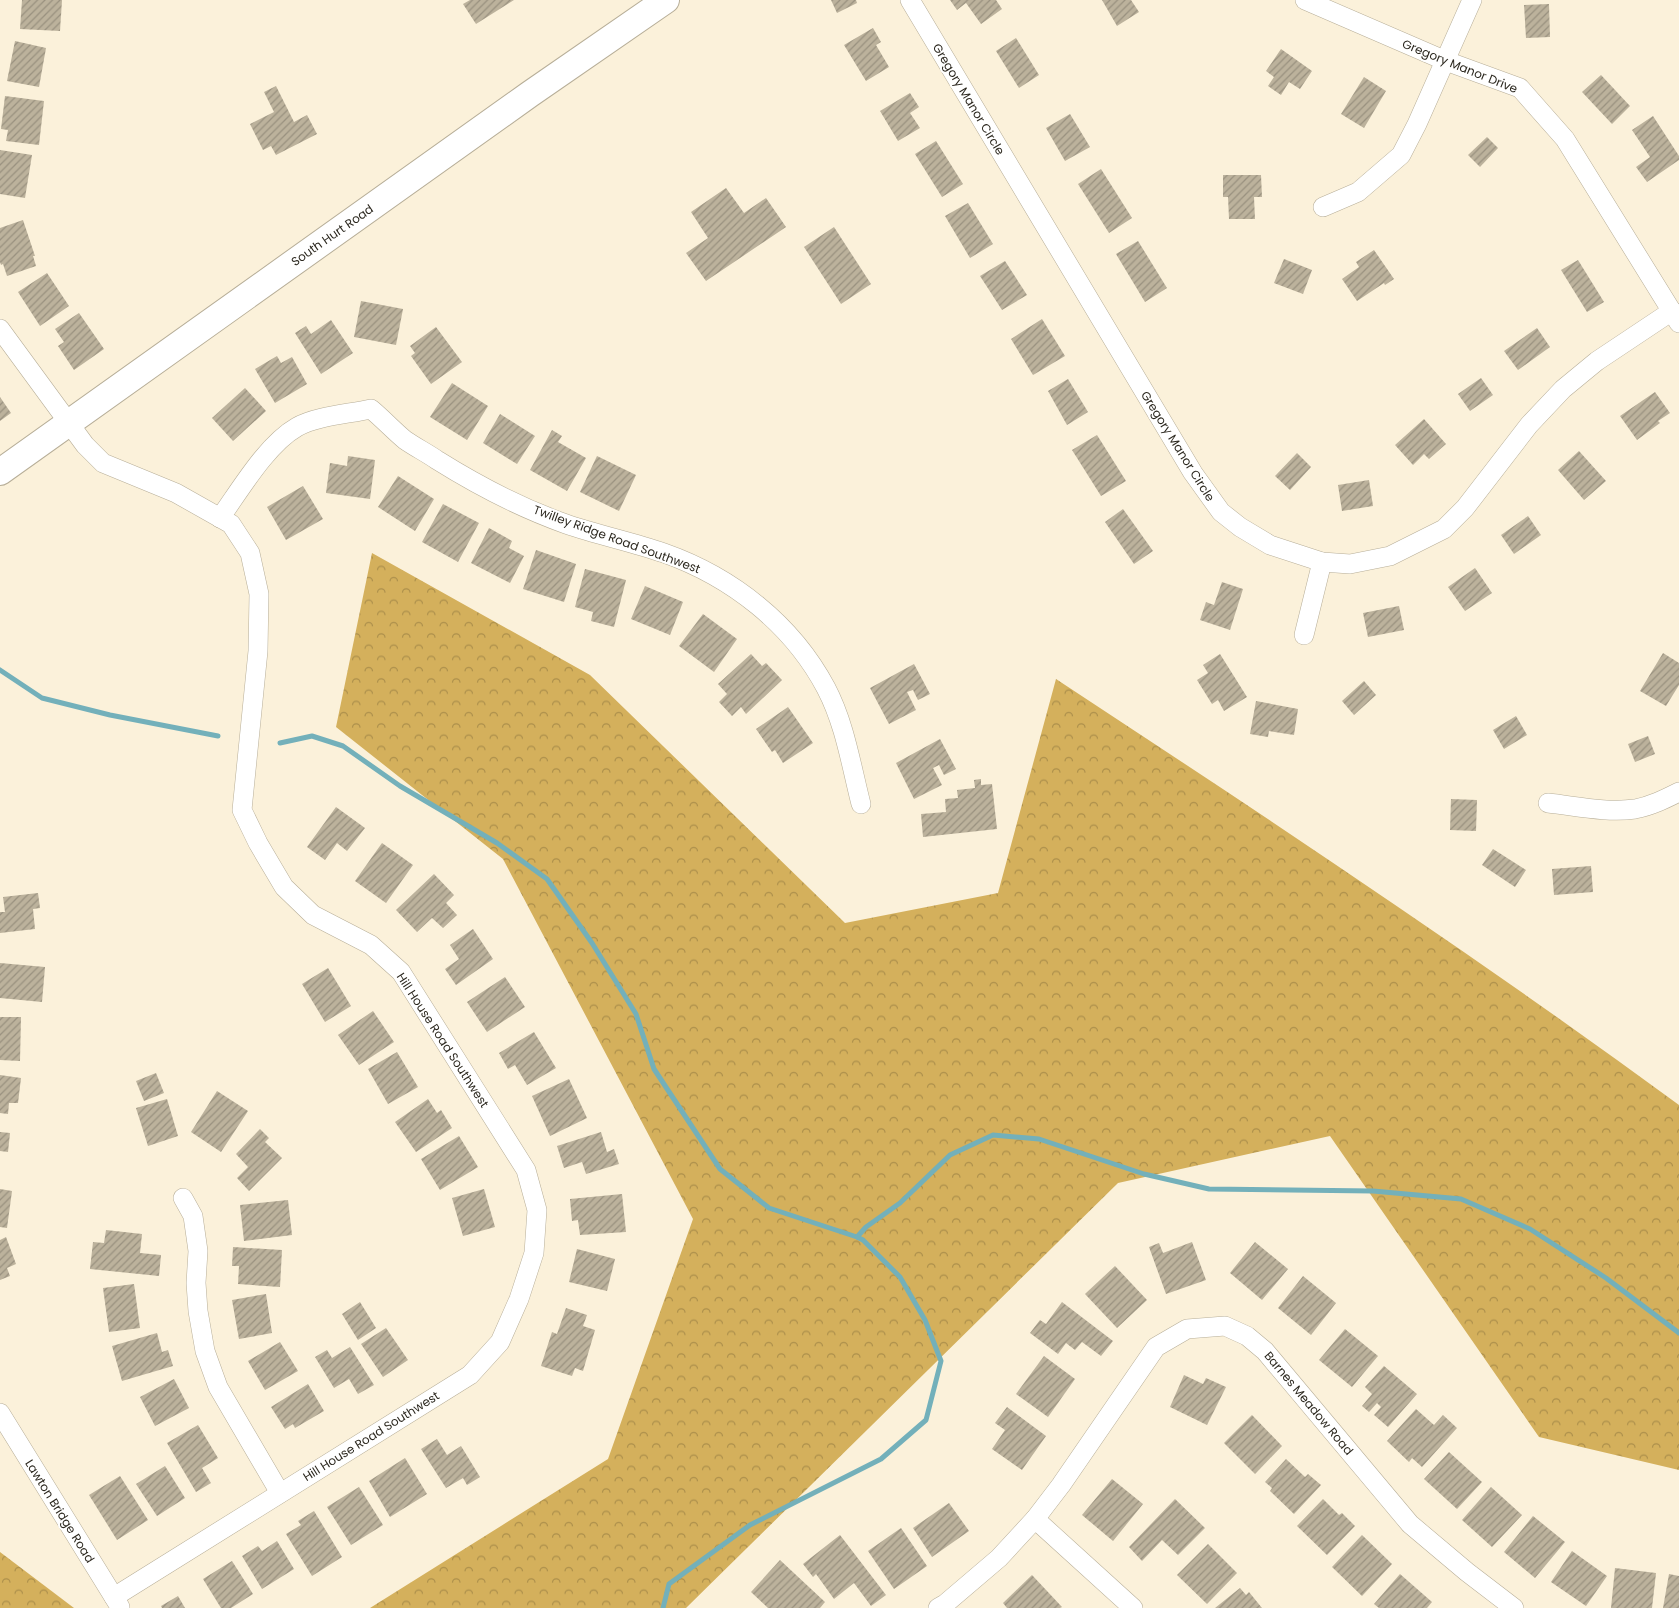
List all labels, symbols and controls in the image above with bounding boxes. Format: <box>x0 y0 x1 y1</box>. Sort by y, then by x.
street label: Gregory Manor Drive <box>1400 35 1520 97</box>
street label: Gregory Manor Circle <box>929 40 1009 158</box>
street label: South Hurt Road <box>287 200 377 270</box>
street label: Gregory Manor Circle <box>1137 387 1219 505</box>
street label: Twilley Ridge Road Southwest <box>531 501 703 577</box>
street label: Hill House Road Southwest <box>393 969 493 1111</box>
street label: Barnes Meadow Road <box>1261 1348 1357 1458</box>
street label: Hill House Road Southwest <box>300 1387 442 1485</box>
street label: Lawton Bridge Road <box>21 1456 99 1566</box>

